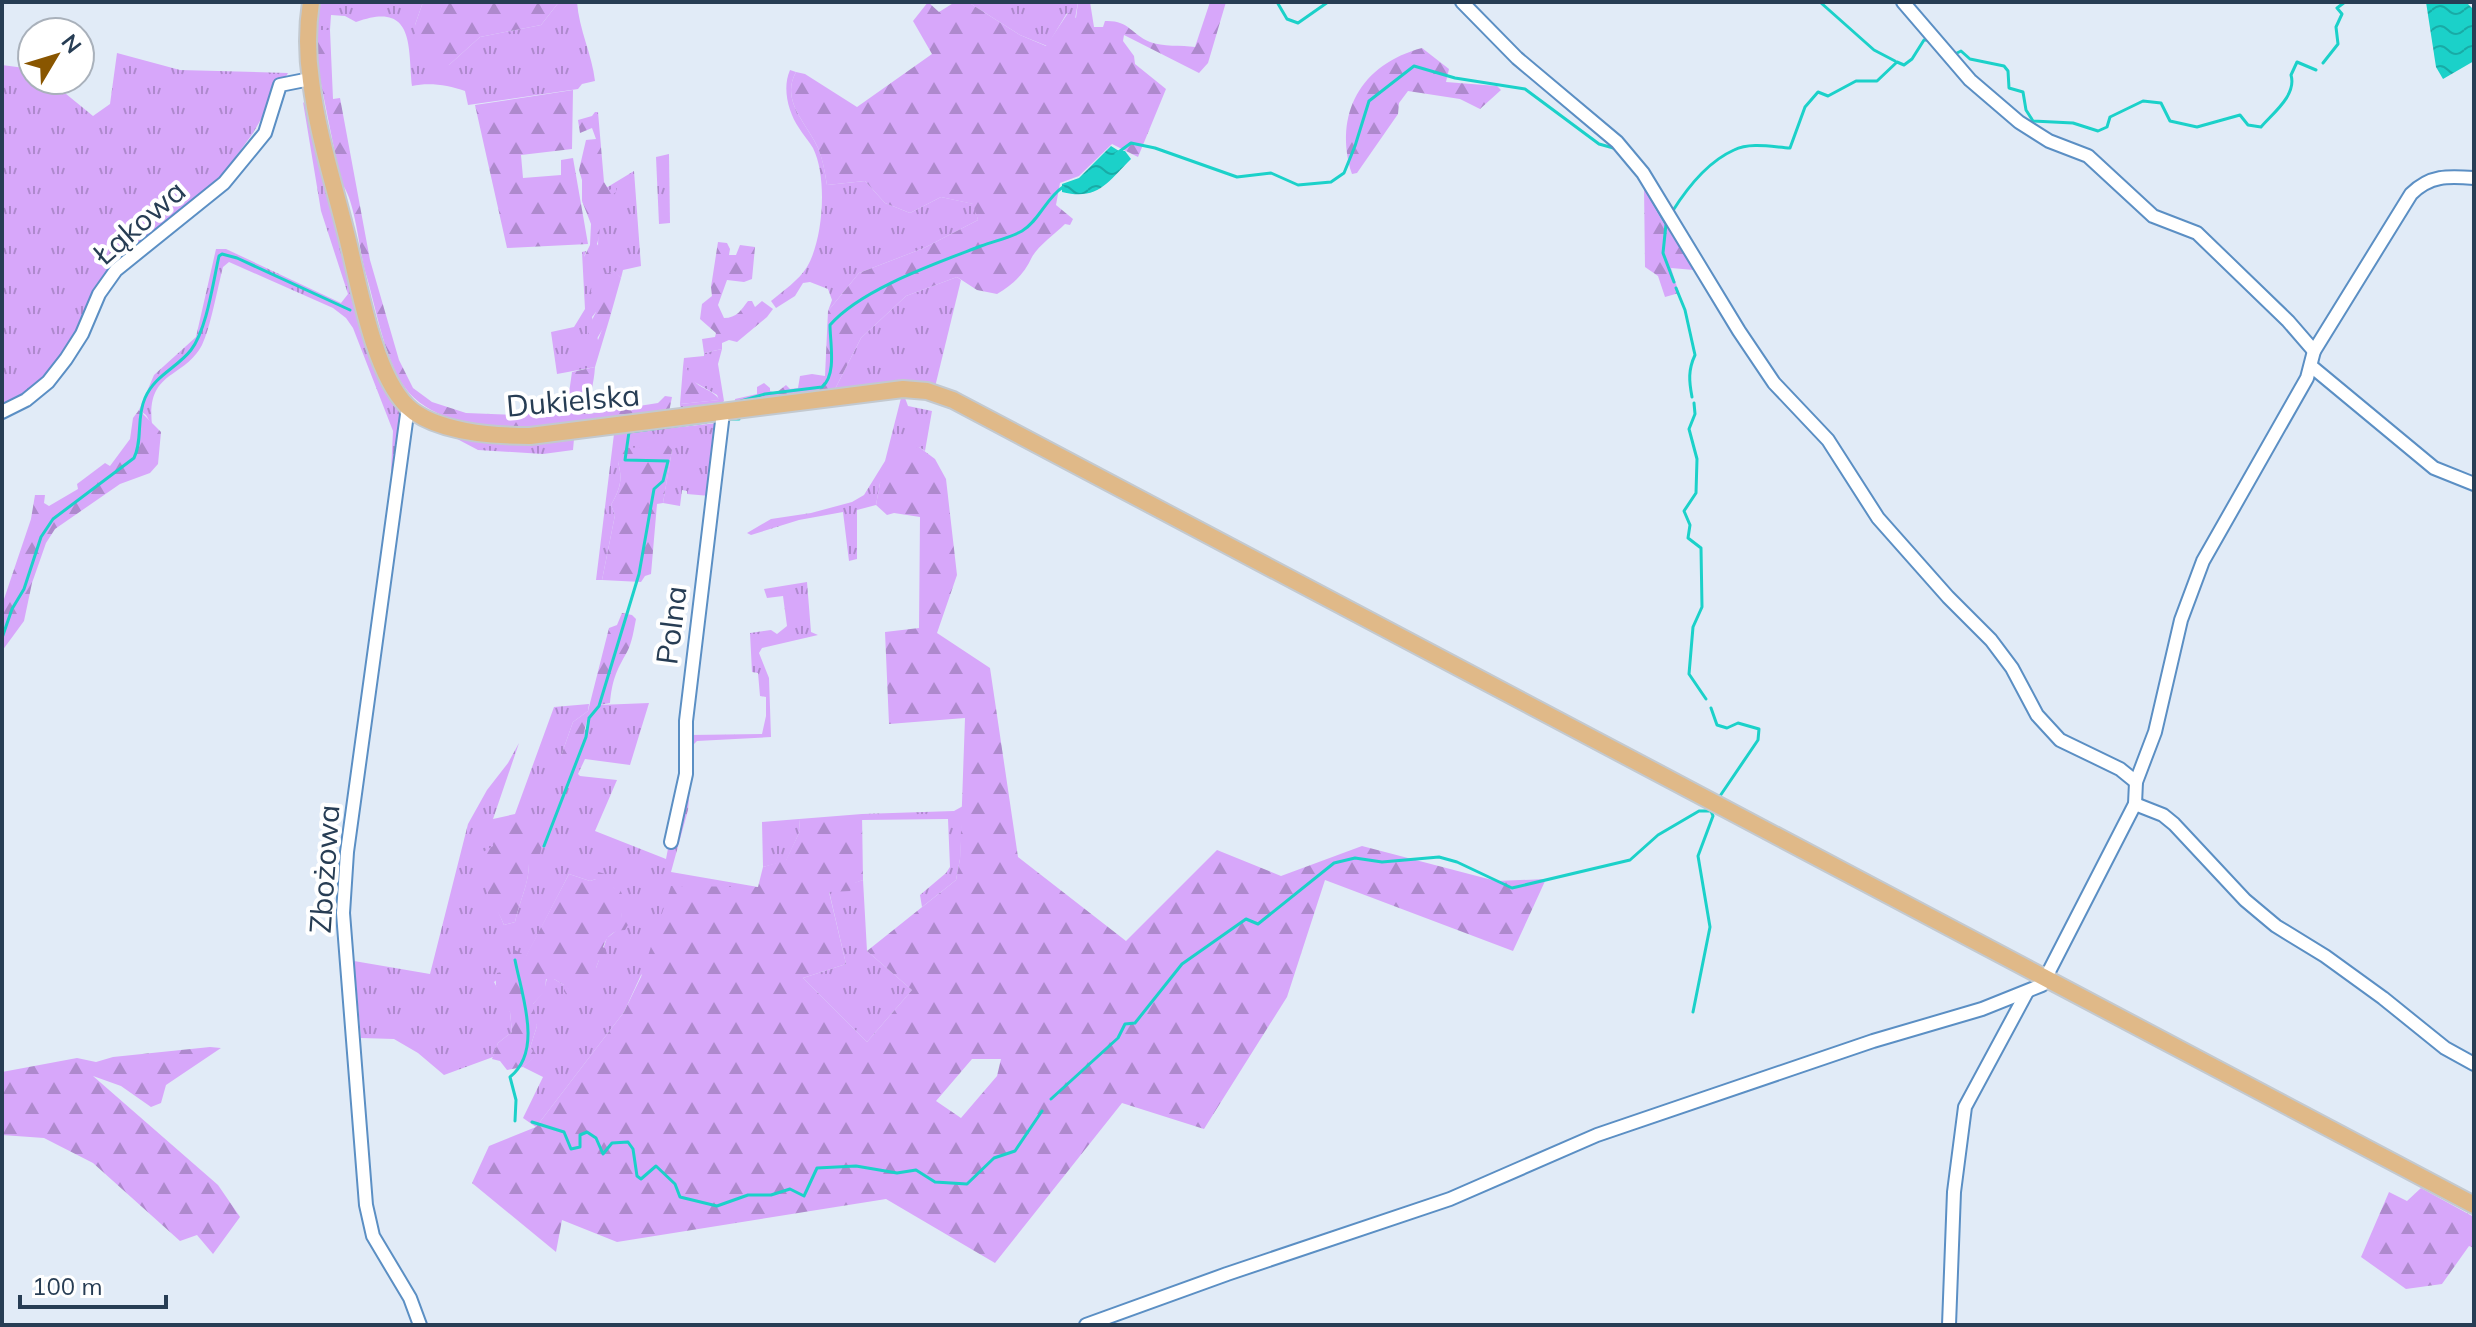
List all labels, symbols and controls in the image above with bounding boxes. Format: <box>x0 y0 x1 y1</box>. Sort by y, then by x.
north arrow <box>16 16 96 96</box>
text: N <box>56 29 88 59</box>
street label: Łąkowa <box>84 172 193 273</box>
street label: Dukielska <box>505 375 641 425</box>
street label: Polna <box>647 584 695 666</box>
street label: Zbożowa <box>301 803 347 935</box>
scale bar <box>20 1259 166 1309</box>
text: 100 m <box>32 1271 103 1301</box>

